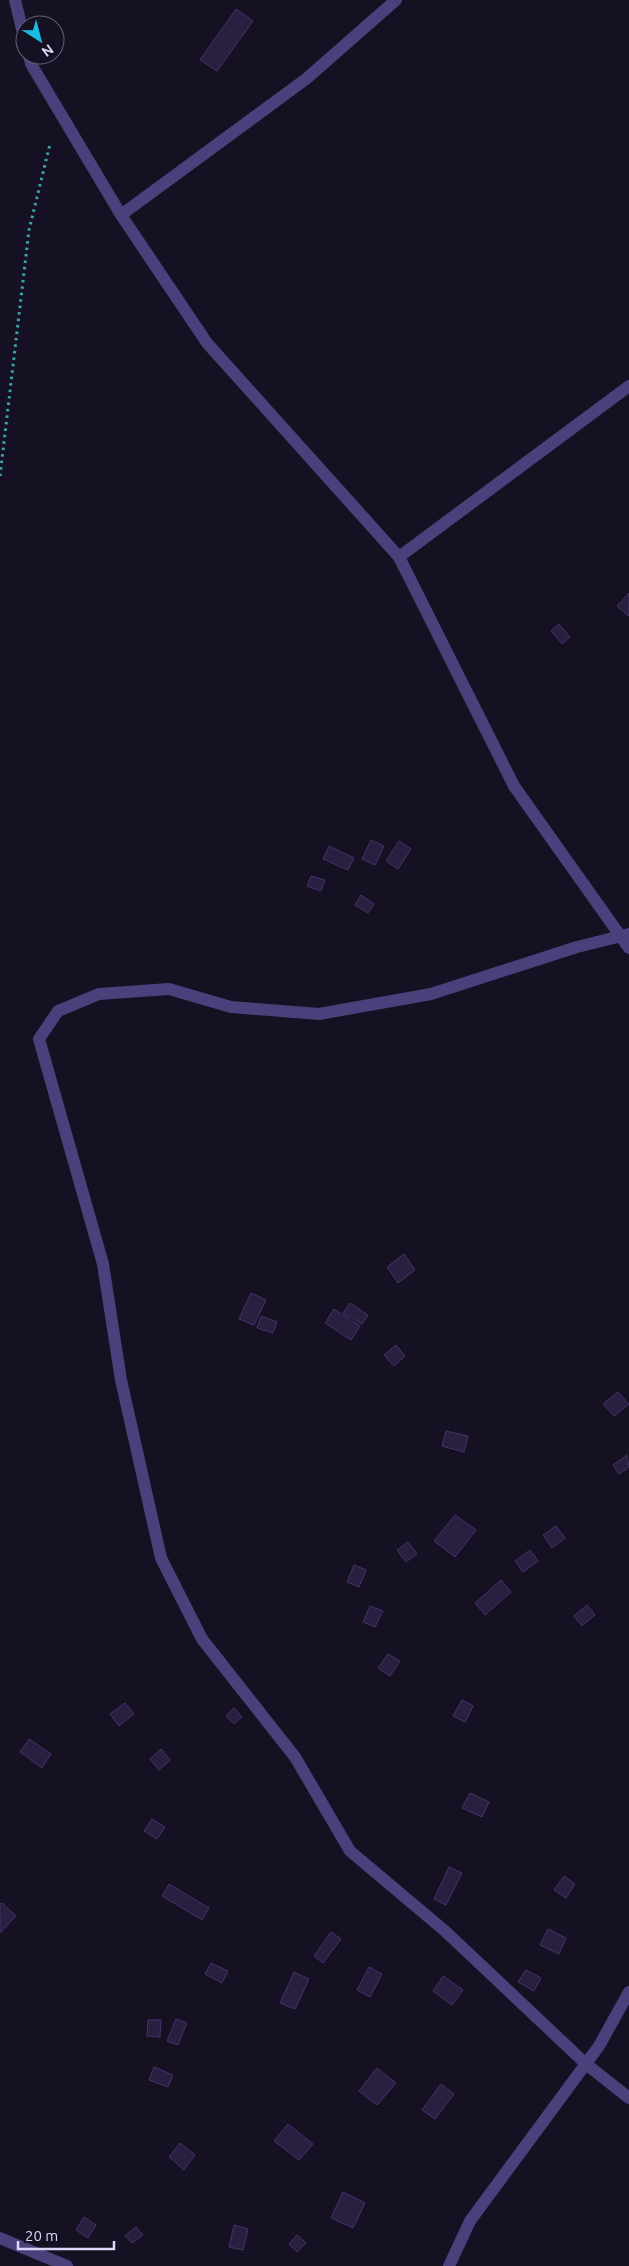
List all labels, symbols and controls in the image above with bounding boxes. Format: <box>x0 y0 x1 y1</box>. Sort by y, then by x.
north arrow <box>15 15 65 65</box>
text: N <box>39 41 57 60</box>
scale bar <box>18 2218 114 2250</box>
text: 20 m <box>25 2227 58 2244</box>

